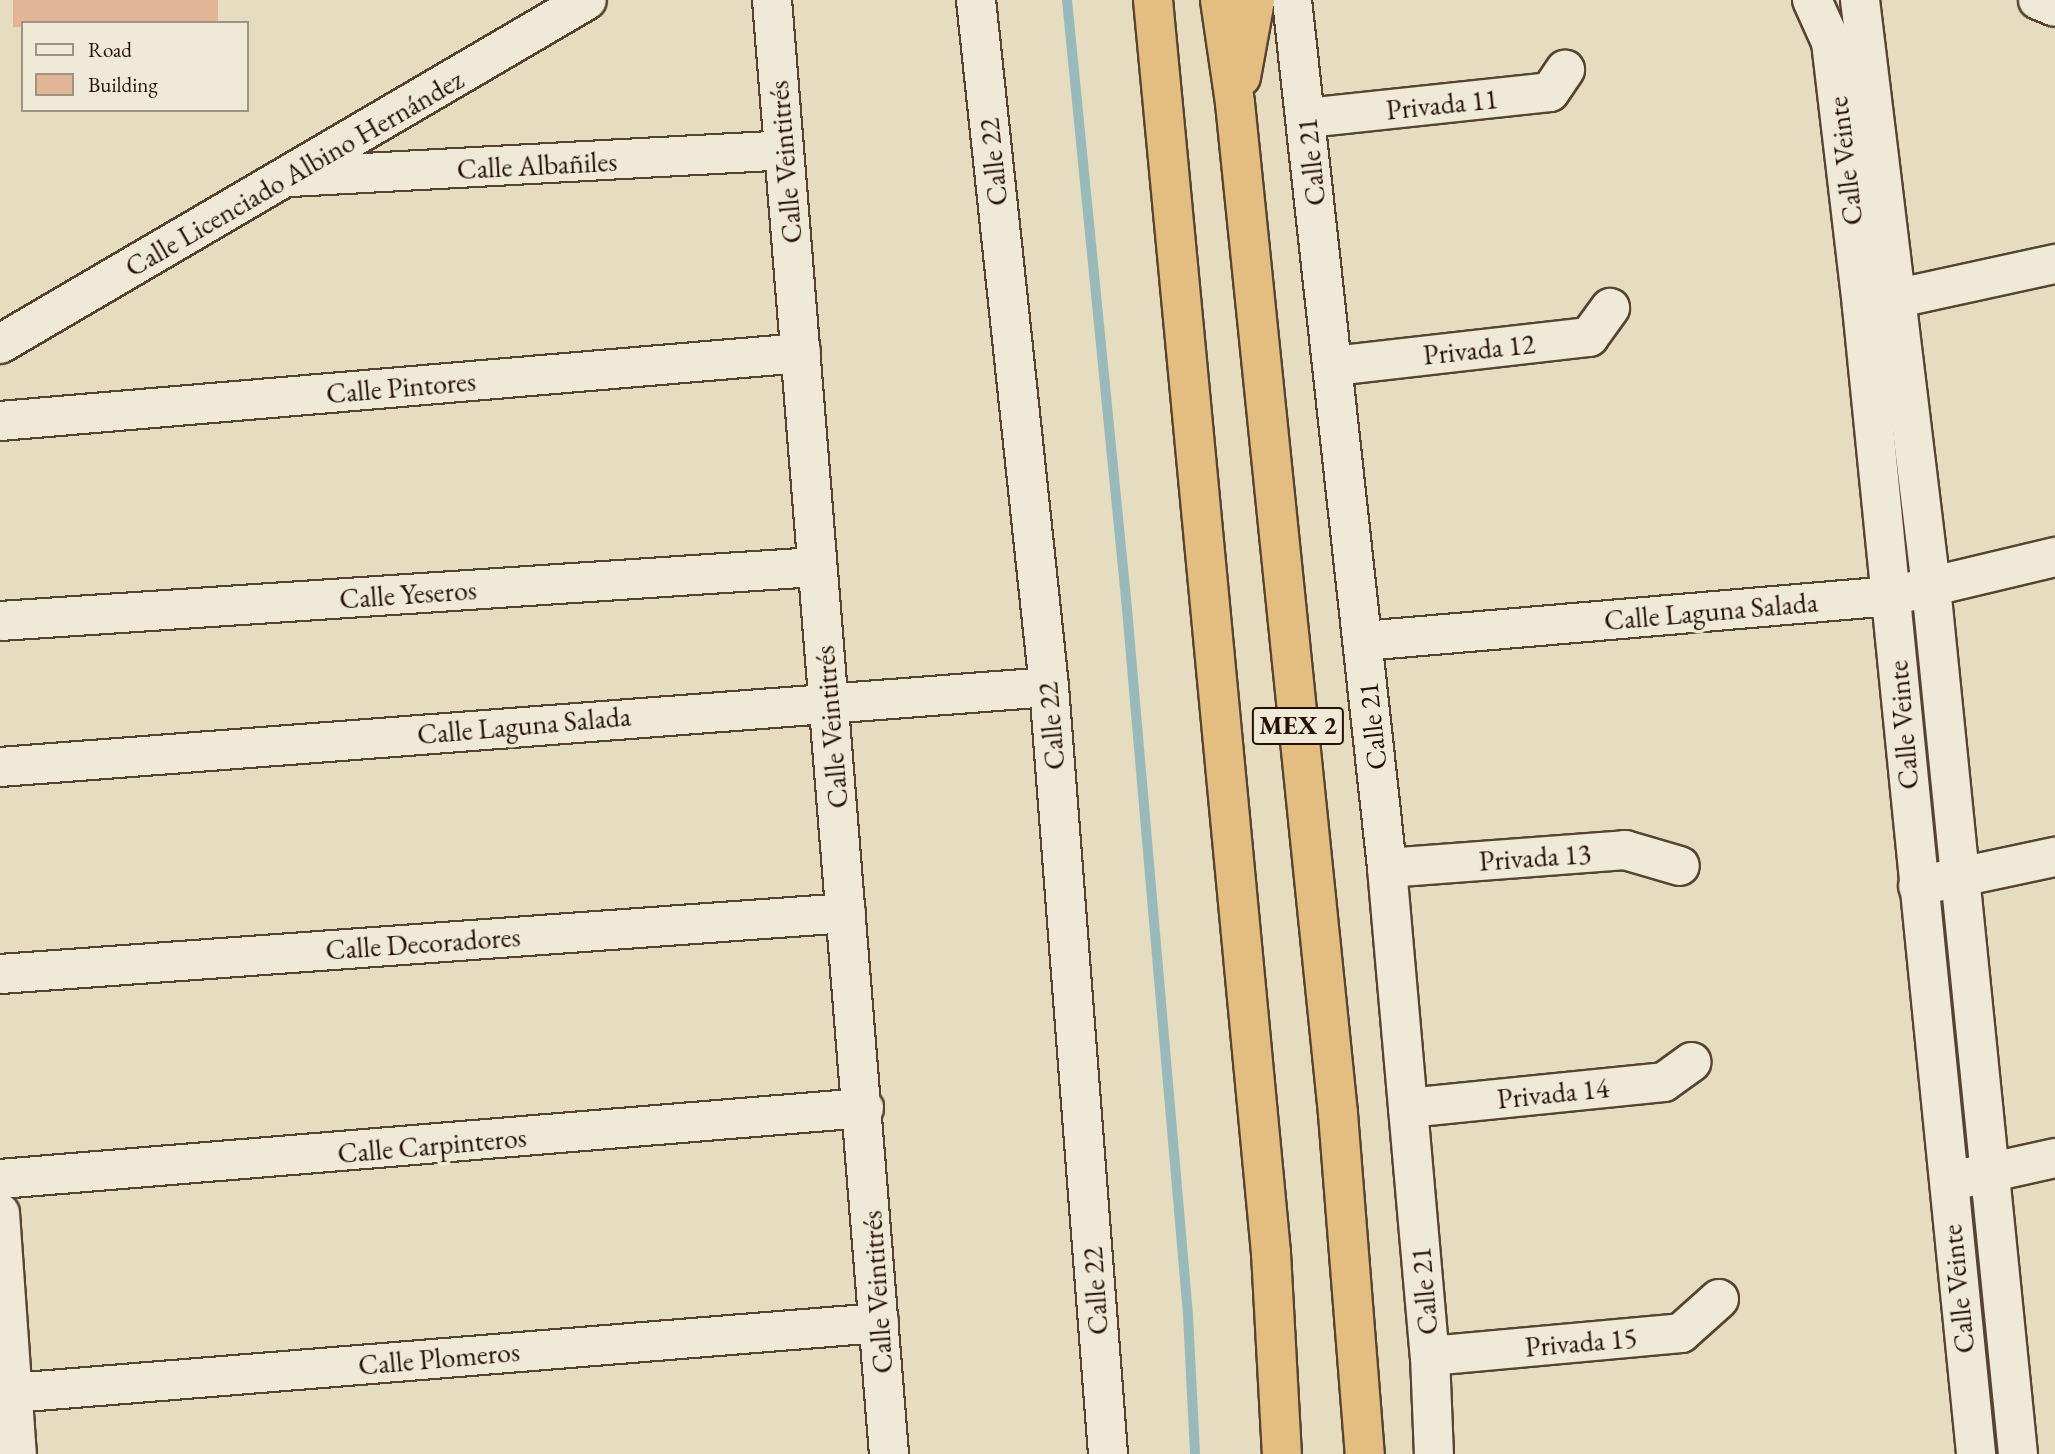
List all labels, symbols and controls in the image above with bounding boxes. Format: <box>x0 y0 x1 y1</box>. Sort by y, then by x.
legend <box>21 21 248 112</box>
text: Road <box>88 36 132 63</box>
street label: Calle Licenciado Albino Hernández <box>119 62 469 284</box>
text: Building <box>88 71 158 98</box>
street label: Calle Veintitrés <box>761 79 809 245</box>
street label: Privada 11 <box>1384 81 1500 127</box>
street label: Calle Veinte <box>1820 95 1870 227</box>
street label: Calle 22 <box>972 117 1014 207</box>
street label: Calle 21 <box>1290 117 1332 207</box>
street label: Calle Albañiles <box>456 144 618 186</box>
street label: Privada 12 <box>1421 326 1537 372</box>
street label: Calle Pintores <box>325 364 477 410</box>
street label: Calle Yeseros <box>338 572 478 616</box>
street label: Calle Laguna Salada <box>1603 585 1819 637</box>
street label: Calle Veintitrés <box>807 644 855 810</box>
street label: Calle Veinte <box>1881 659 1925 791</box>
street label: Calle 22 <box>1030 681 1072 771</box>
street label: Calle 21 <box>1351 681 1393 771</box>
street label: Calle Laguna Salada <box>416 699 632 751</box>
road number: MEX 2 <box>1251 704 1345 748</box>
street label: Privada 13 <box>1478 836 1592 878</box>
street label: Calle Decoradores <box>324 919 522 967</box>
street label: Privada 14 <box>1495 1070 1611 1116</box>
street label: Calle Carpinteros <box>336 1120 528 1170</box>
street label: Calle Veintitrés <box>855 1209 899 1375</box>
street label: Calle Veinte <box>1935 1223 1981 1355</box>
street label: Calle 22 <box>1075 1246 1115 1336</box>
street label: Calle 21 <box>1403 1246 1445 1336</box>
street label: Privada 15 <box>1523 1320 1639 1364</box>
street label: Calle Plomeros <box>357 1334 521 1382</box>

